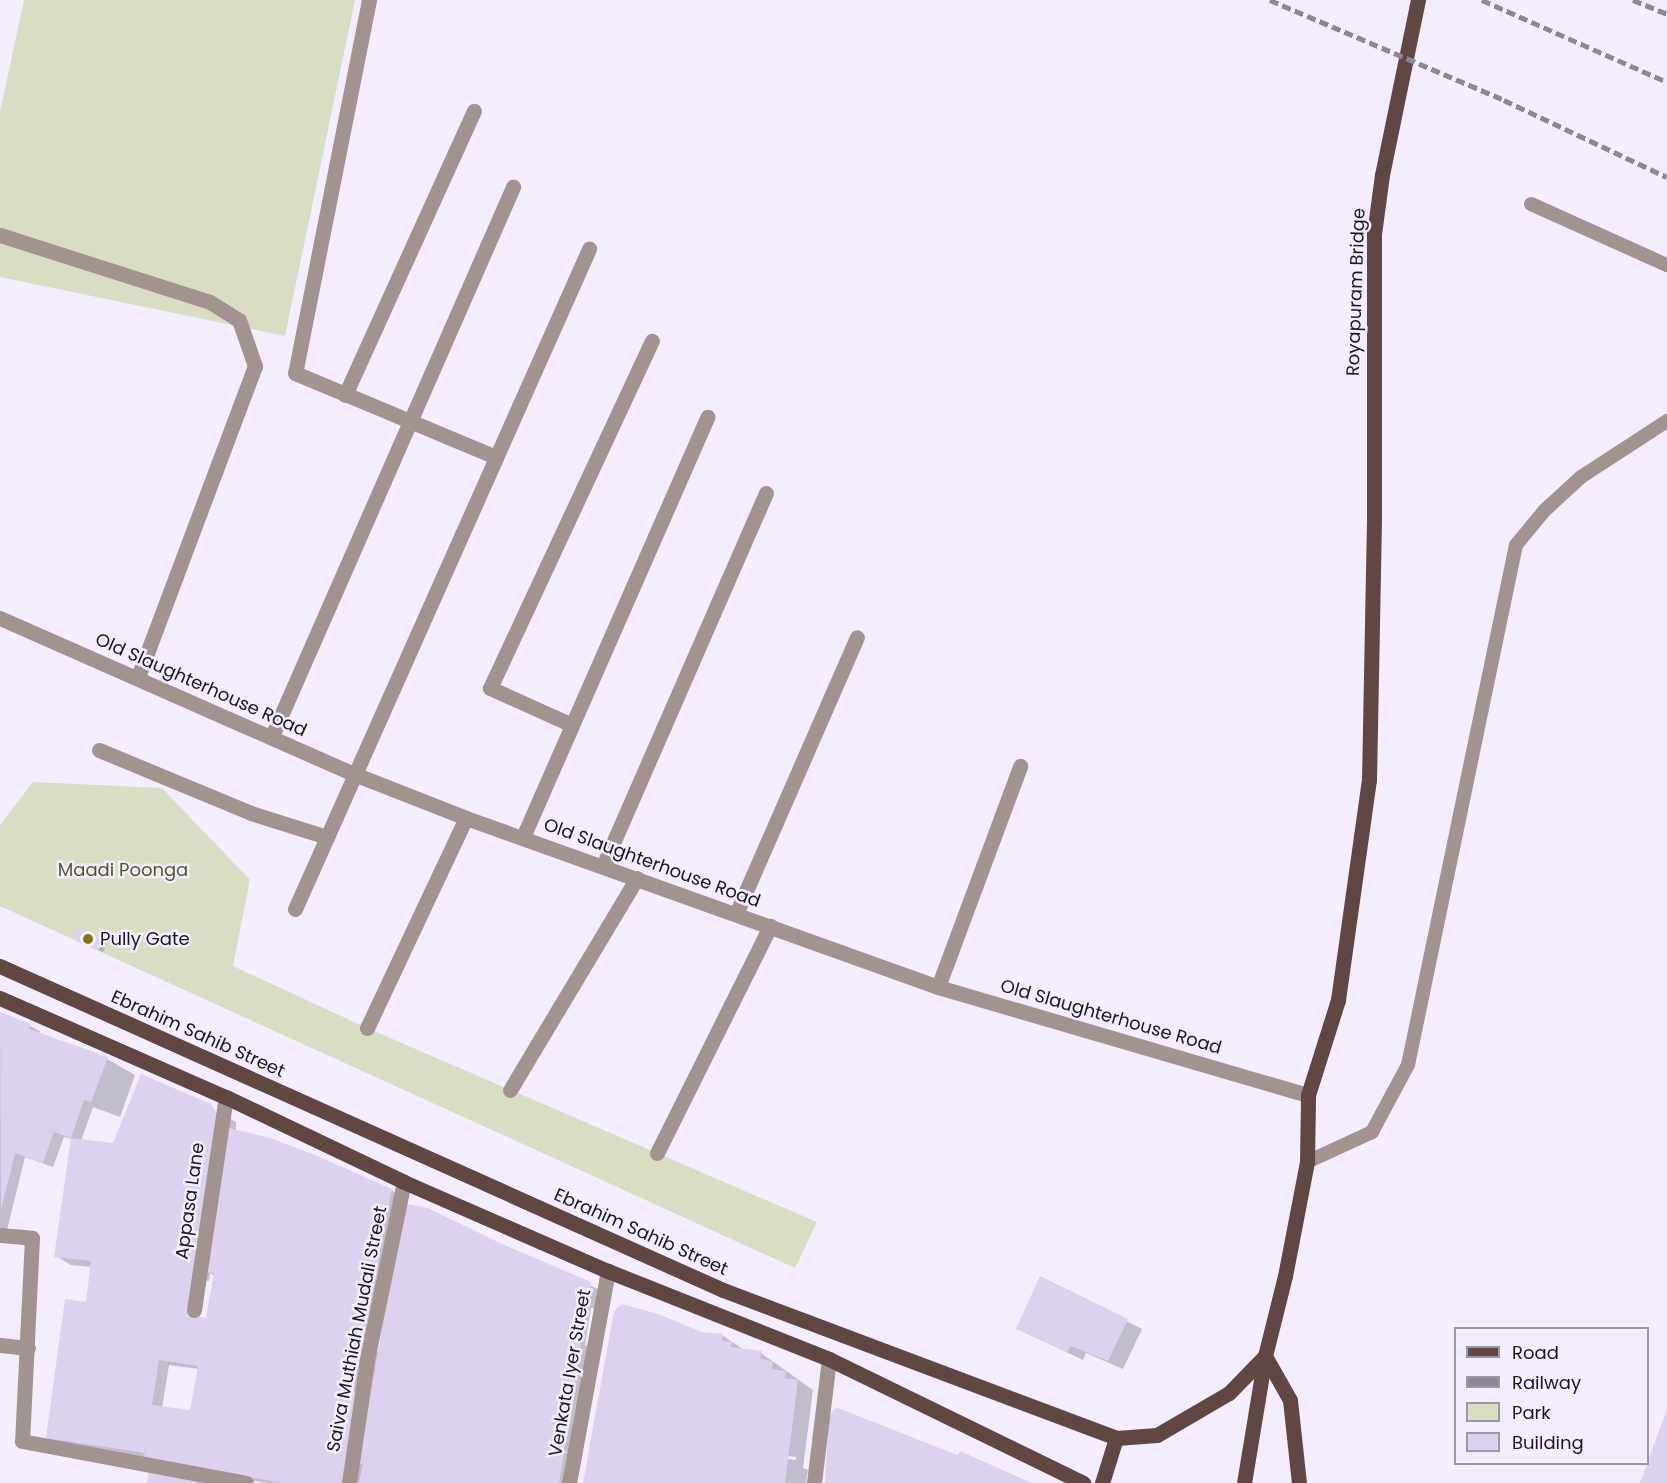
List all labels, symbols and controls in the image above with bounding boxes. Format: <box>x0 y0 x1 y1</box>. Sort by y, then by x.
street label: Royapuram Bridge <box>1342 207 1370 377</box>
street label: Old Slaughterhouse Road <box>92 629 310 741</box>
street label: Old Slaughterhouse Road <box>541 814 763 912</box>
park label: Maadi Poonga <box>58 859 188 881</box>
place label: Pully Gate <box>100 928 190 950</box>
marker: Pully Gate <box>81 932 95 946</box>
street label: Old Slaughterhouse Road <box>998 975 1224 1059</box>
street label: Ebrahim Sahib Street <box>108 986 288 1082</box>
street label: Appasa Lane <box>171 1141 209 1261</box>
street label: Ebrahim Sahib Street <box>551 1184 731 1280</box>
street label: Saiva Muthiah Mudali Street <box>323 1204 391 1454</box>
street label: Venkata Iyer Street <box>545 1288 595 1458</box>
legend <box>1454 1327 1649 1465</box>
text: Road <box>1512 1340 1559 1365</box>
text: Railway <box>1512 1370 1581 1395</box>
text: Park <box>1512 1400 1551 1425</box>
text: Building <box>1512 1430 1584 1455</box>

